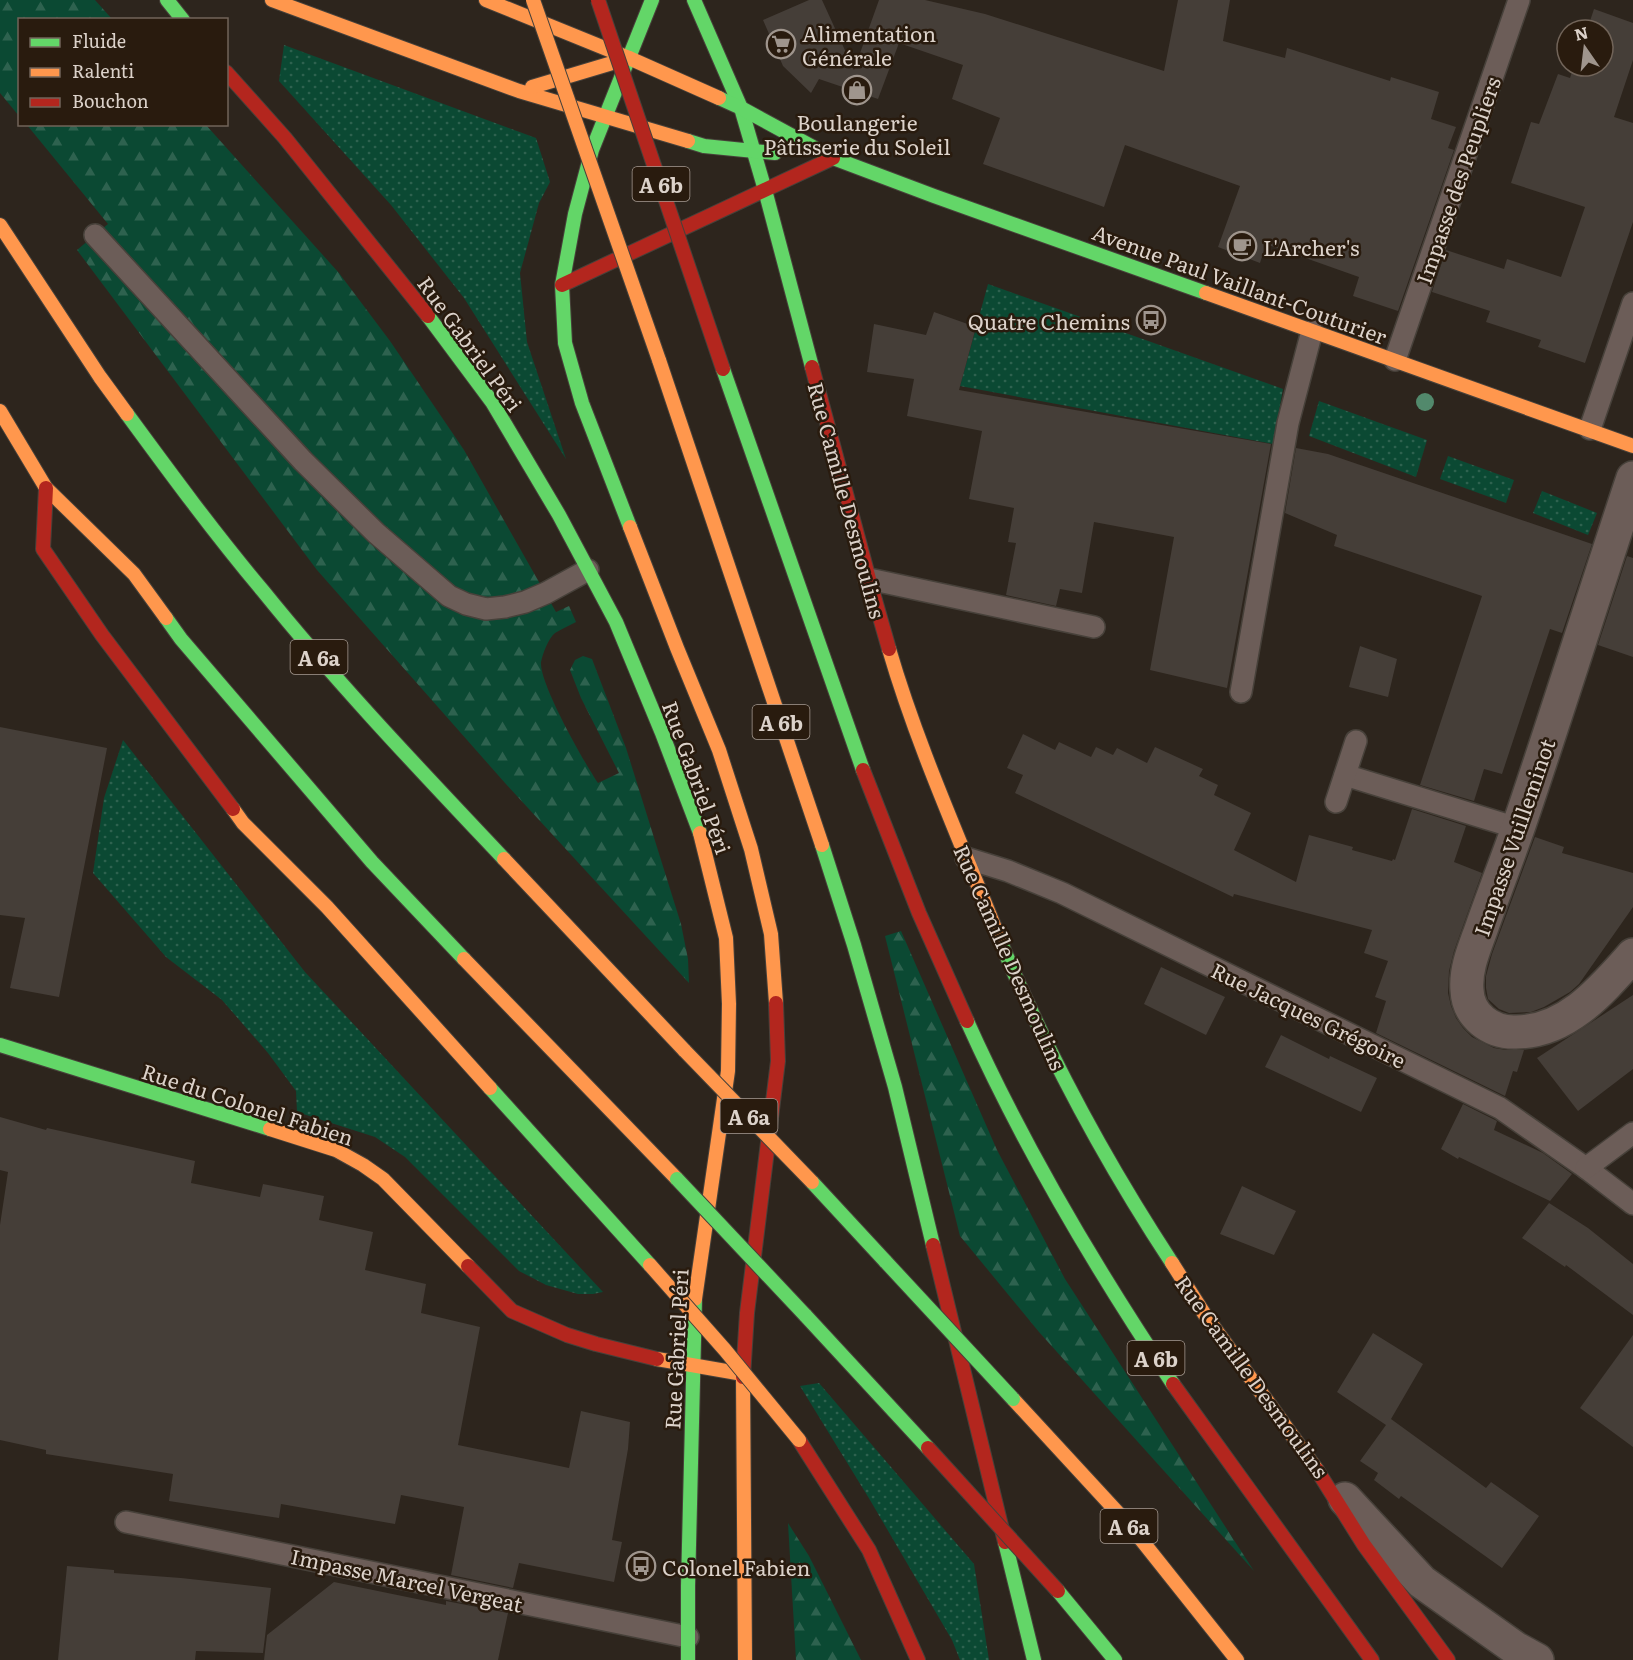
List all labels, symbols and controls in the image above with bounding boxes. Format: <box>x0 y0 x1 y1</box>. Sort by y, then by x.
place label: Alimentation Générale <box>802 17 936 72</box>
legend <box>18 18 228 126</box>
north arrow <box>1555 18 1615 78</box>
text: N <box>1572 19 1591 46</box>
text: Fluide <box>72 27 126 54</box>
supermarket icon: Alimentation Générale <box>765 28 797 60</box>
text: Ralenti <box>72 57 134 84</box>
street label: Impasse des Peupliers <box>1407 72 1507 288</box>
shop icon: Boulangerie Pâtisserie du Soleil <box>841 74 873 106</box>
text: Bouchon <box>72 87 149 114</box>
place label: Boulangerie Pâtisserie du Soleil <box>764 106 950 161</box>
road number: A 6b <box>632 167 690 201</box>
street label: Avenue Paul Vaillant-Couturier <box>1088 215 1392 351</box>
cafe icon: L'Archer's <box>1226 230 1258 262</box>
place label: L'Archer's <box>1263 231 1360 262</box>
street label: Rue Gabriel Péri <box>411 269 531 417</box>
bus stop icon: Quatre Chemins <box>1135 304 1167 336</box>
place label: Quatre Chemins <box>968 305 1130 336</box>
street label: Rue Camille Desmoulins <box>801 378 895 622</box>
road number: A 6a <box>290 640 348 674</box>
street label: Rue Gabriel Péri <box>656 696 740 858</box>
road number: A 6b <box>752 705 810 739</box>
street label: Impasse Vuilleminot <box>1465 734 1562 940</box>
street label: Rue Camille Desmoulins <box>947 839 1075 1075</box>
street label: Rue Jacques Grégoire <box>1207 953 1411 1075</box>
street label: Rue du Colonel Fabien <box>138 1054 358 1152</box>
road number: A 6a <box>720 1099 777 1133</box>
street label: Rue Gabriel Péri <box>655 1268 695 1430</box>
street label: Rue Camille Desmoulins <box>1169 1268 1337 1484</box>
road number: A 6b <box>1128 1341 1184 1375</box>
road number: A 6a <box>1100 1509 1158 1543</box>
street label: Impasse Marcel Vergeat <box>288 1539 526 1619</box>
bus stop icon: Colonel Fabien <box>625 1550 657 1582</box>
place label: Colonel Fabien <box>662 1551 810 1582</box>

